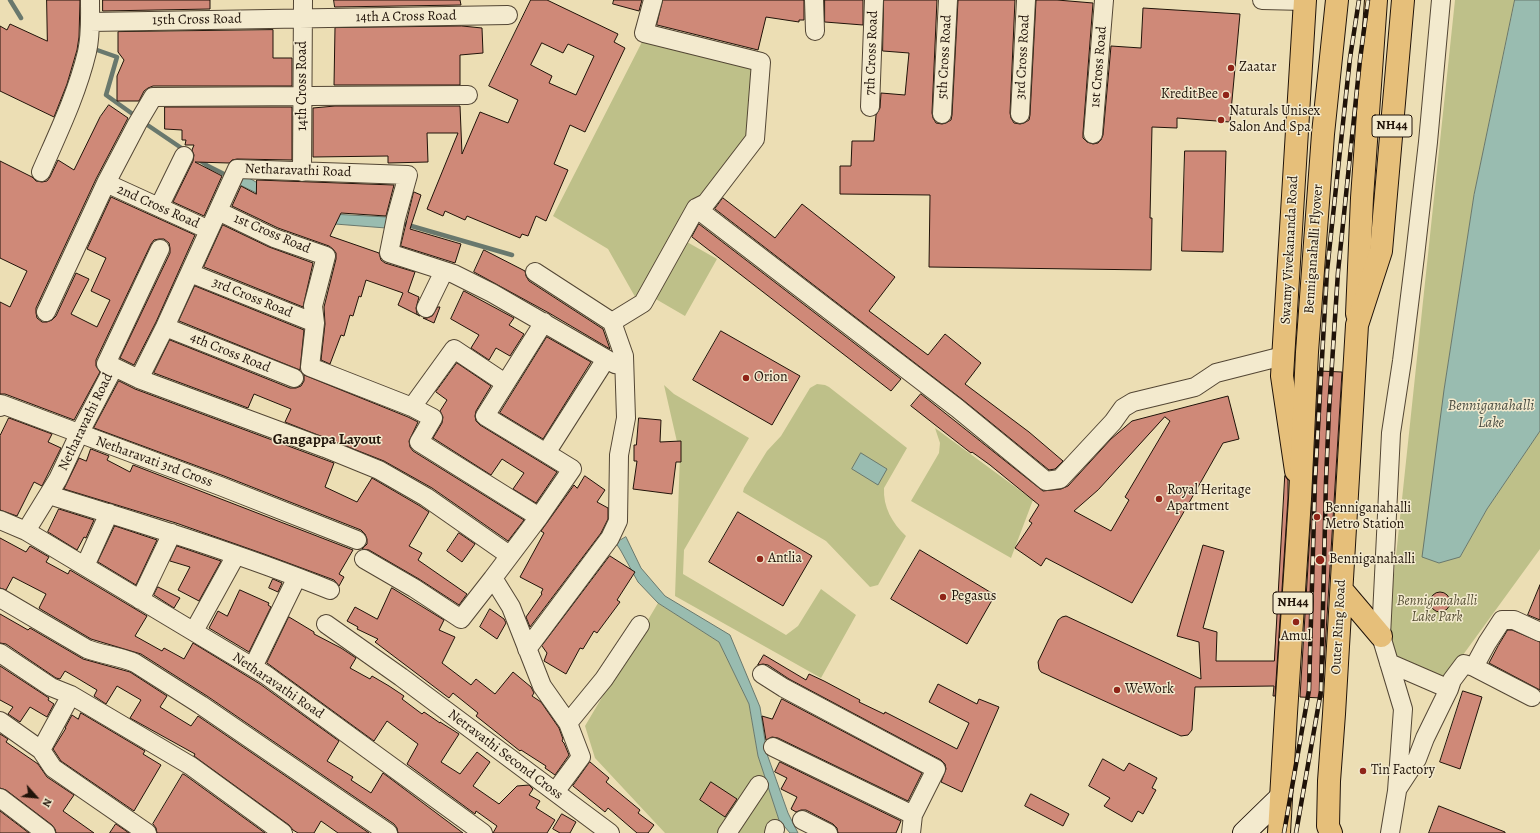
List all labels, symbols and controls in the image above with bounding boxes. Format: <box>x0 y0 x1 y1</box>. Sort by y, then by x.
street label: 14th A Cross Road <box>355 8 457 26</box>
street label: 7th Cross Road <box>862 10 882 96</box>
street label: 15th Cross Road <box>152 11 242 29</box>
street label: 5th Cross Road <box>934 14 956 100</box>
street label: 3rd Cross Road <box>1012 14 1034 100</box>
street label: 1st Cross Road <box>1087 26 1111 108</box>
street label: 14th Cross Road <box>295 41 311 131</box>
place label: Zaatar <box>1239 60 1277 76</box>
marker: Zaatar <box>1226 63 1236 73</box>
place label: KreditBee <box>1161 87 1218 103</box>
marker: KreditBee <box>1221 90 1231 100</box>
place label: Naturals Unisex Salon And Spa <box>1229 104 1320 136</box>
marker: Naturals Unisex Salon And Spa <box>1216 115 1226 125</box>
road number: NH44 <box>1372 115 1412 137</box>
street label: Netharavathi Road <box>244 161 352 181</box>
street label: Swamy Vivekananda Road <box>1278 175 1302 325</box>
street label: 2nd Cross Road <box>114 181 202 233</box>
street label: Benniganahalli Flyover <box>1301 184 1327 314</box>
street label: 1st Cross Road <box>231 210 313 258</box>
street label: 3rd Cross Road <box>209 274 295 322</box>
street label: 4th Cross Road <box>187 329 273 377</box>
street label: Netharavathi Road <box>55 370 117 474</box>
place label: Orion <box>754 370 788 386</box>
marker: Orion <box>741 373 751 383</box>
water label: Benniganahalli Lake <box>1448 397 1534 432</box>
district label: Gangappa Layout <box>273 431 381 449</box>
street label: Netharavati 3rd Cross <box>93 433 215 491</box>
place label: Royal Heritage Apartment <box>1167 483 1251 516</box>
marker: Royal Heritage Apartment <box>1154 494 1164 504</box>
place label: Benniganahalli Metro Station <box>1325 501 1411 534</box>
marker: Benniganahalli Metro Station <box>1312 512 1322 522</box>
place label: Antlia <box>768 551 802 567</box>
place label: Benniganahalli <box>1329 552 1415 568</box>
marker: Antlia <box>755 554 765 564</box>
marker: Benniganahalli <box>1314 554 1326 566</box>
street label: Outer Ring Road <box>1328 579 1350 675</box>
place label: Pegasus <box>951 589 996 605</box>
marker: Pegasus <box>938 592 948 602</box>
road number: NH44 <box>1273 592 1313 614</box>
park label: Benniganahalli Lake Park <box>1397 594 1477 626</box>
marker: Amul <box>1291 617 1301 627</box>
place label: Amul <box>1281 629 1311 645</box>
street label: Netharavathi Road <box>229 649 327 723</box>
place label: WeWork <box>1125 682 1174 698</box>
marker: WeWork <box>1112 685 1122 695</box>
street label: Netravathi Second Cross <box>444 706 566 804</box>
place label: Tin Factory <box>1371 763 1435 779</box>
marker: Tin Factory <box>1358 766 1368 776</box>
north arrow <box>16 777 56 817</box>
text: N <box>39 796 56 810</box>

